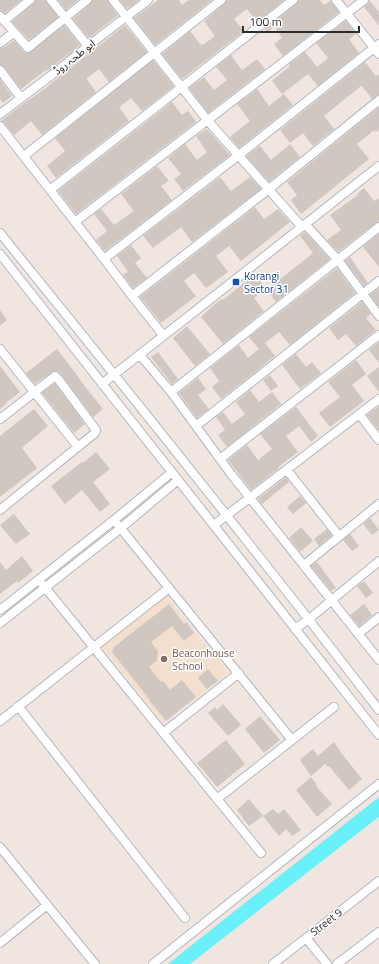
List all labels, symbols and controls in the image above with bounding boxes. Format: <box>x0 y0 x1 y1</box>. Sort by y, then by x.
scale bar <box>243 8 359 34</box>
text: 100 m <box>249 12 282 31</box>
street label: ابو طحہ روڈ <box>50 35 98 79</box>
place label: Korangi Sector 31 <box>244 268 289 297</box>
marker: Korangi Sector 31 <box>231 277 241 287</box>
place label: Beaconhouse School <box>172 645 235 674</box>
marker: Beaconhouse School <box>159 654 169 664</box>
street label: Street 9 <box>307 904 345 940</box>

